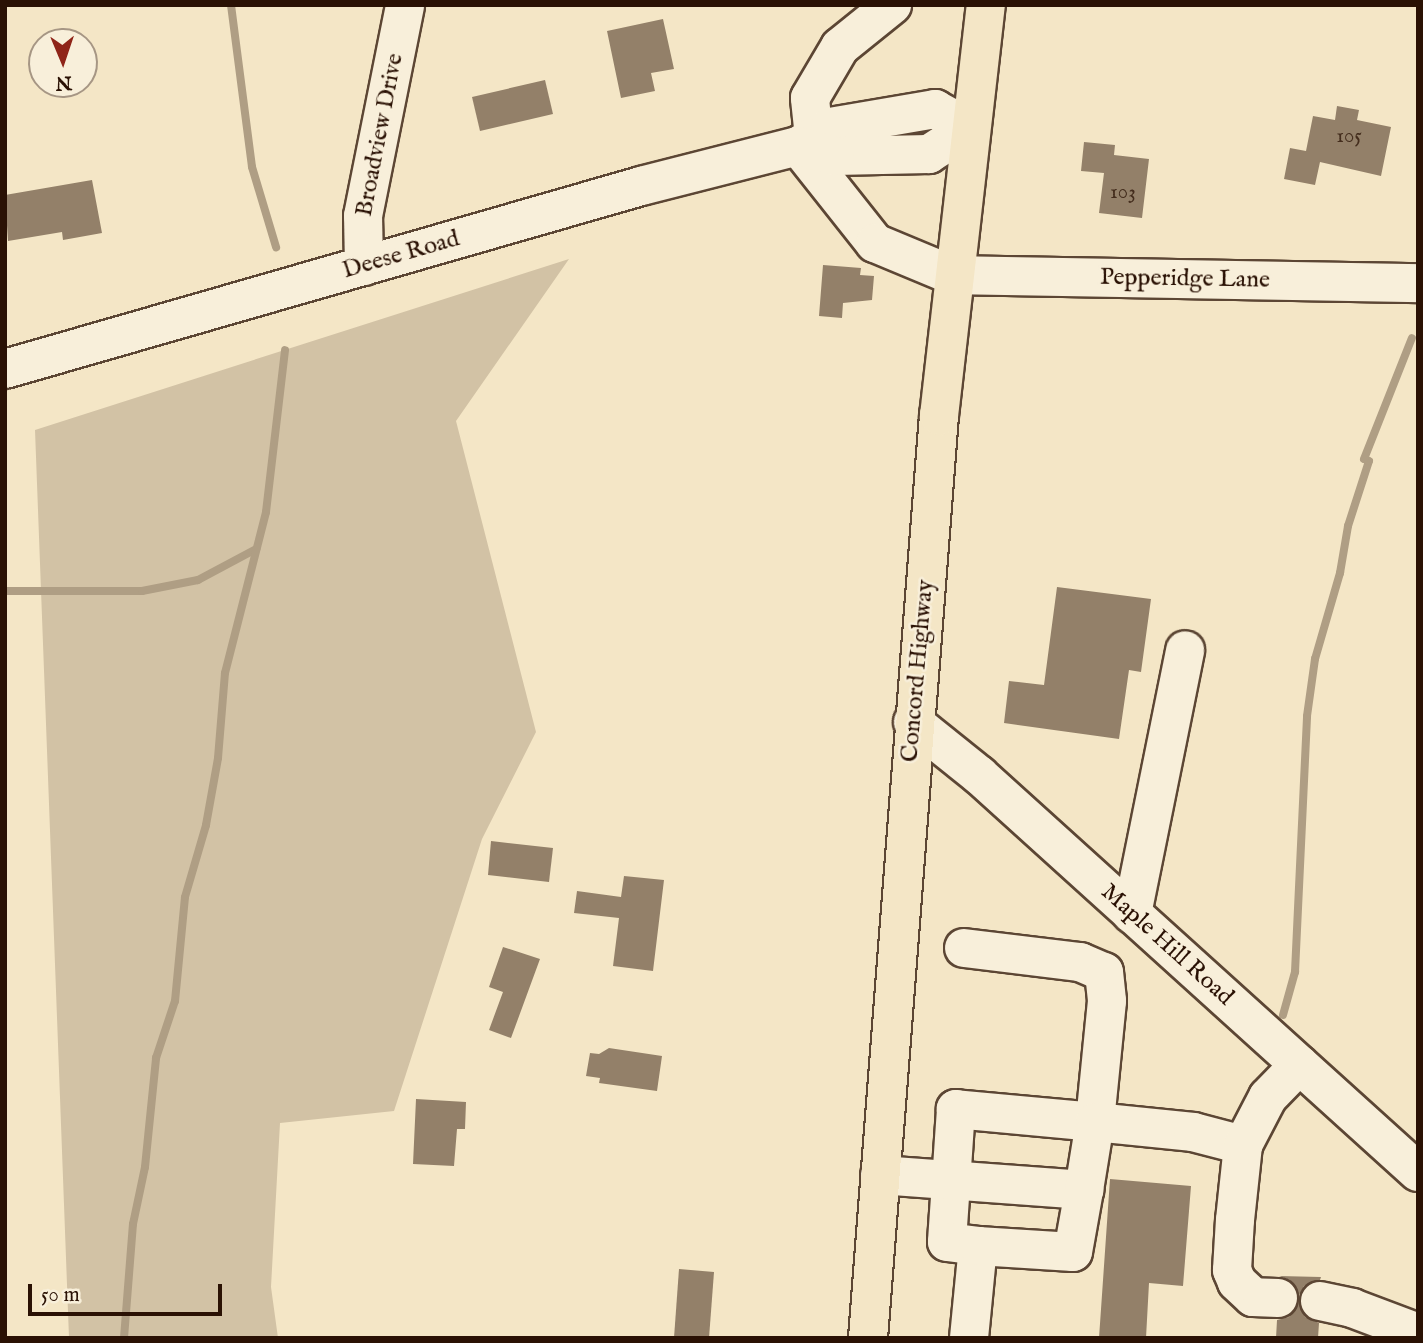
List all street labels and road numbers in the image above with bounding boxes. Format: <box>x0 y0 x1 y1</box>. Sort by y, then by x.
street label: Broadview Drive <box>350 51 410 219</box>
street label: Deese Road <box>339 225 463 285</box>
street label: Pepperidge Lane <box>1100 263 1270 295</box>
street label: Concord Highway <box>896 579 940 763</box>
street label: Maple Hill Road <box>1095 878 1239 1012</box>

